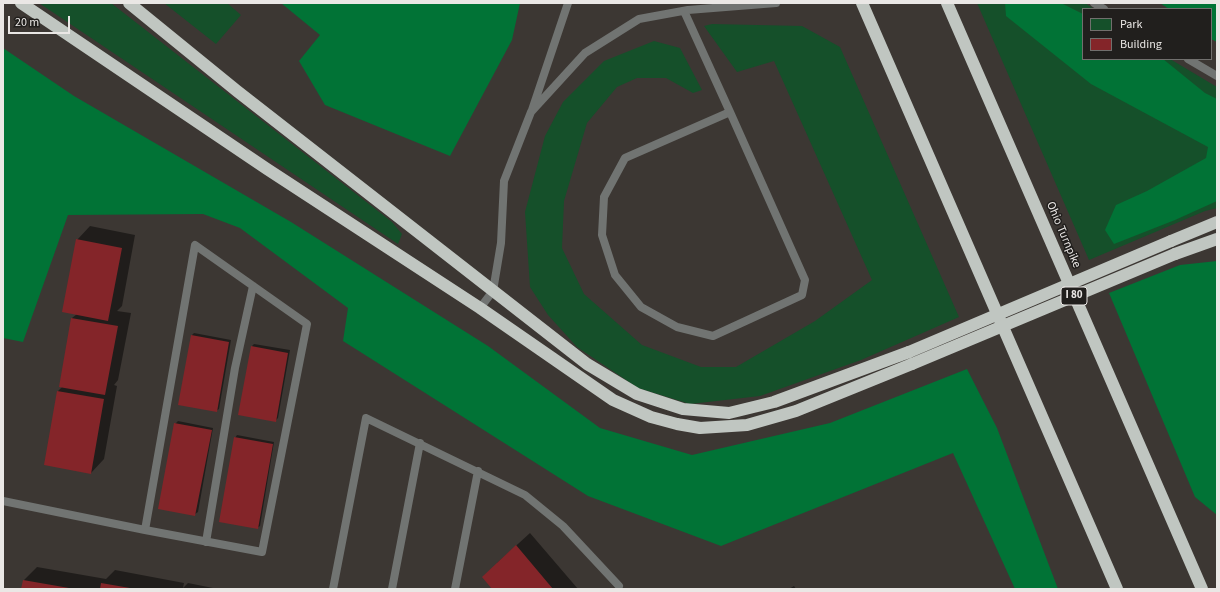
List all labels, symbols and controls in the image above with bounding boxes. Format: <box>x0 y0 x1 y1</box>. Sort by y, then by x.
scale bar <box>10 8 72 34</box>
legend <box>1082 8 1212 60</box>
text: 20 m <box>15 14 39 31</box>
text: Park <box>1120 16 1142 33</box>
text: Building <box>1120 36 1162 53</box>
street label: Ohio Turnpike <box>1043 200 1083 270</box>
road number: I 80 <box>1061 287 1087 305</box>

